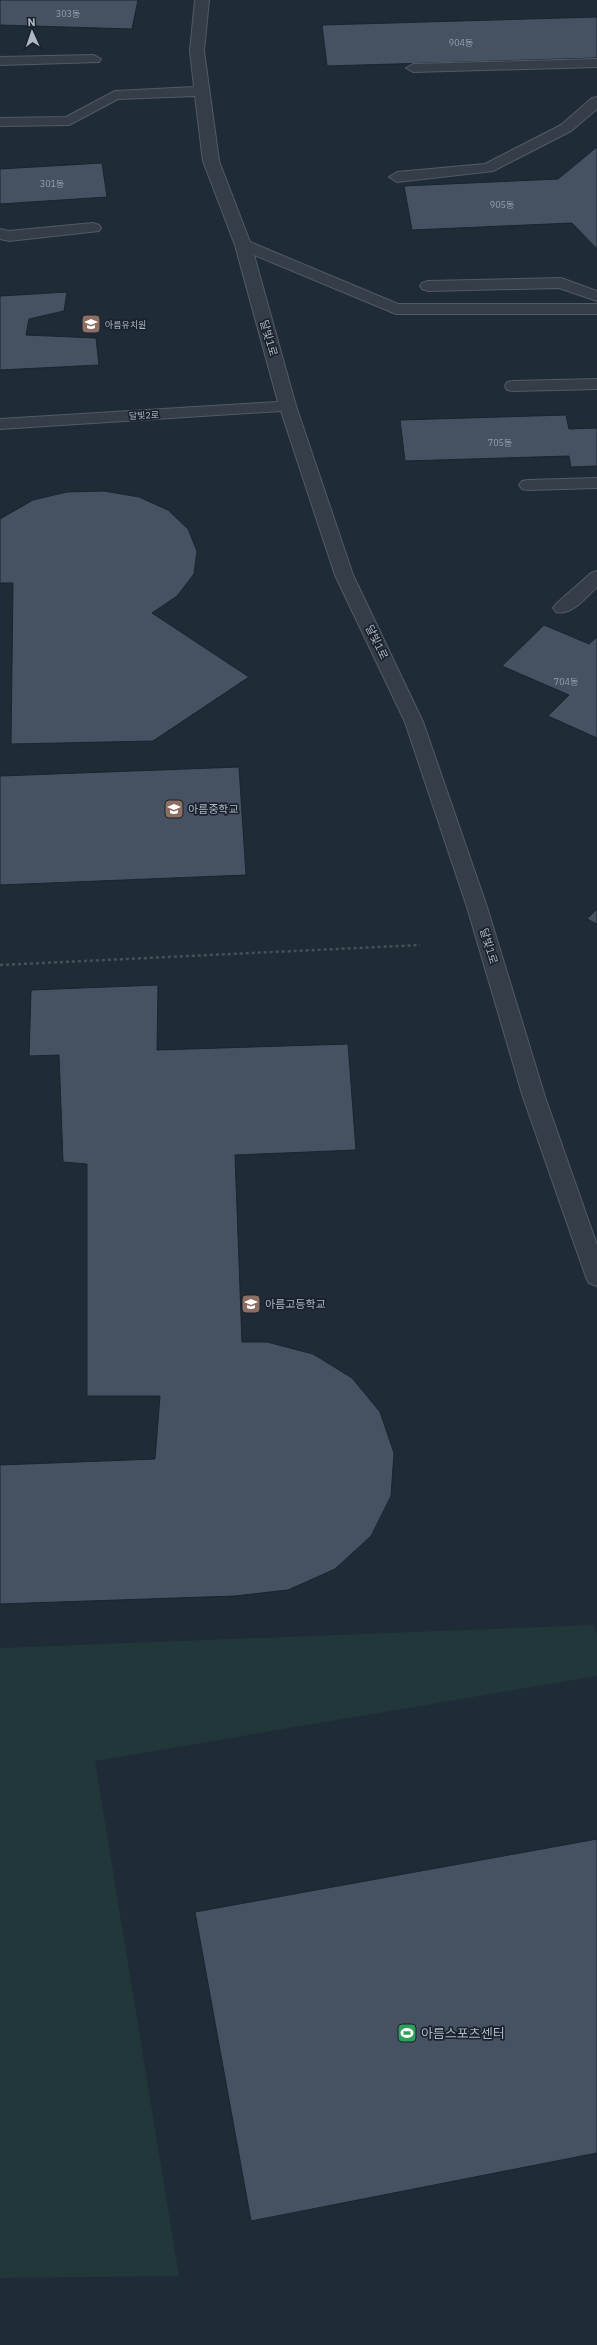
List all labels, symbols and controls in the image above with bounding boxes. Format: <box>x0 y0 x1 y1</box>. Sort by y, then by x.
house number: 303동 <box>56 8 80 19</box>
north arrow <box>12 12 52 52</box>
text: N <box>27 15 36 29</box>
house number: 904동 <box>449 37 473 48</box>
house number: 301동 <box>40 178 64 189</box>
house number: 905동 <box>490 199 514 210</box>
school or university icon: 아름유치원 <box>80 313 102 335</box>
street label: 달빛1로 <box>257 318 281 358</box>
place label: 아름유치원 <box>105 319 146 330</box>
street label: 달빛2로 <box>129 409 159 421</box>
house number: 705동 <box>488 437 512 448</box>
street label: 달빛1로 <box>363 622 391 662</box>
house number: 704동 <box>554 676 578 687</box>
school or university icon: 아름중학교 <box>163 798 185 820</box>
place label: 아름중학교 <box>188 802 239 816</box>
street label: 달빛1로 <box>477 926 501 966</box>
school or university icon: 아름고등학교 <box>240 1293 262 1315</box>
place label: 아름고등학교 <box>265 1297 326 1311</box>
sports icon: 아름스포츠센터 <box>396 2022 418 2044</box>
place label: 아름스포츠센터 <box>421 2025 505 2042</box>

